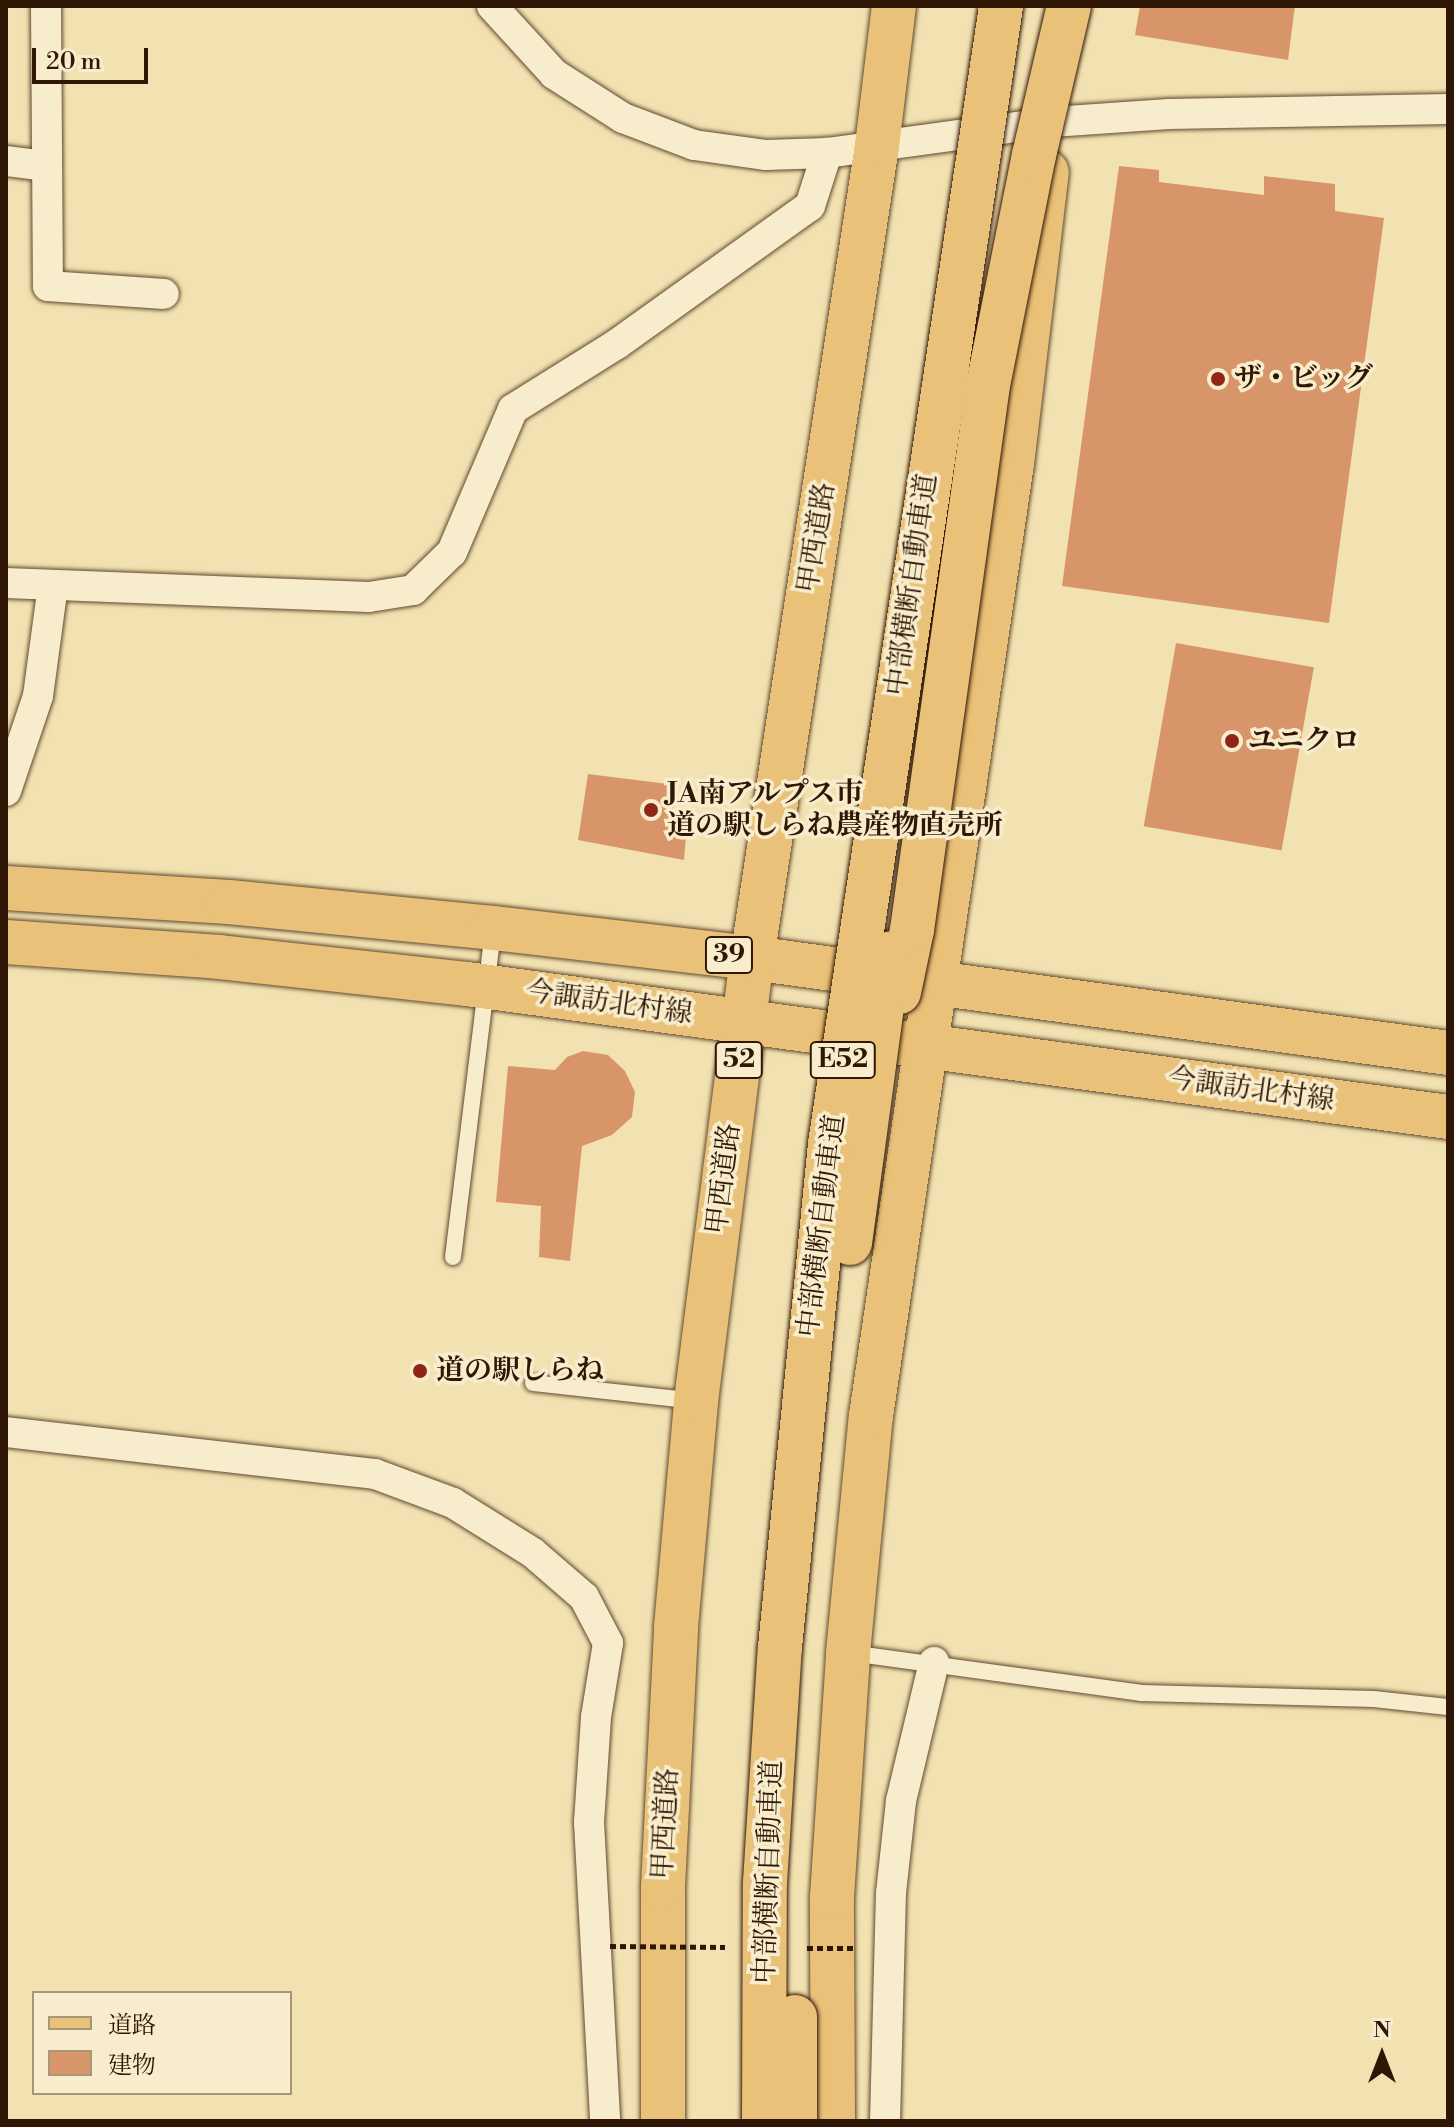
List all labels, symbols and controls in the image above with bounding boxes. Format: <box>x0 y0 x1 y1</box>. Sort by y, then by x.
scale bar <box>36 32 152 82</box>
text: 20 m <box>46 47 102 77</box>
place label: ザ・ビッグ <box>1234 362 1374 396</box>
marker: ザ・ビッグ <box>1209 370 1227 388</box>
street label: 中部横断自動車道 <box>880 472 944 698</box>
street label: 甲西道路 <box>792 480 842 596</box>
place label: ユニクロ <box>1248 724 1360 758</box>
marker: ユニクロ <box>1223 732 1241 750</box>
place label: JA南アルプス市 道の駅しらね農産物直売所 <box>667 777 1003 843</box>
marker: JA南アルプス市 道の駅しらね農産物直売所 <box>642 801 660 819</box>
road number: 39 <box>703 933 755 977</box>
street label: 今諏訪北村線 <box>523 975 695 1031</box>
road number: 52 <box>713 1038 765 1082</box>
road number: E52 <box>809 1038 877 1082</box>
street label: 今諏訪北村線 <box>1165 1062 1337 1118</box>
street label: 中部横断自動車道 <box>792 1113 852 1339</box>
street label: 甲西道路 <box>701 1121 747 1237</box>
place label: 道の駅しらね <box>436 1354 604 1388</box>
marker: 道の駅しらね <box>411 1362 429 1380</box>
street label: 中部横断自動車道 <box>748 1759 790 1985</box>
street label: 甲西道路 <box>646 1767 686 1881</box>
legend <box>32 1991 292 2095</box>
text: 道路 <box>108 2011 156 2041</box>
north arrow <box>1342 2015 1422 2095</box>
text: N <box>1373 2017 1391 2044</box>
text: 建物 <box>108 2051 156 2081</box>

